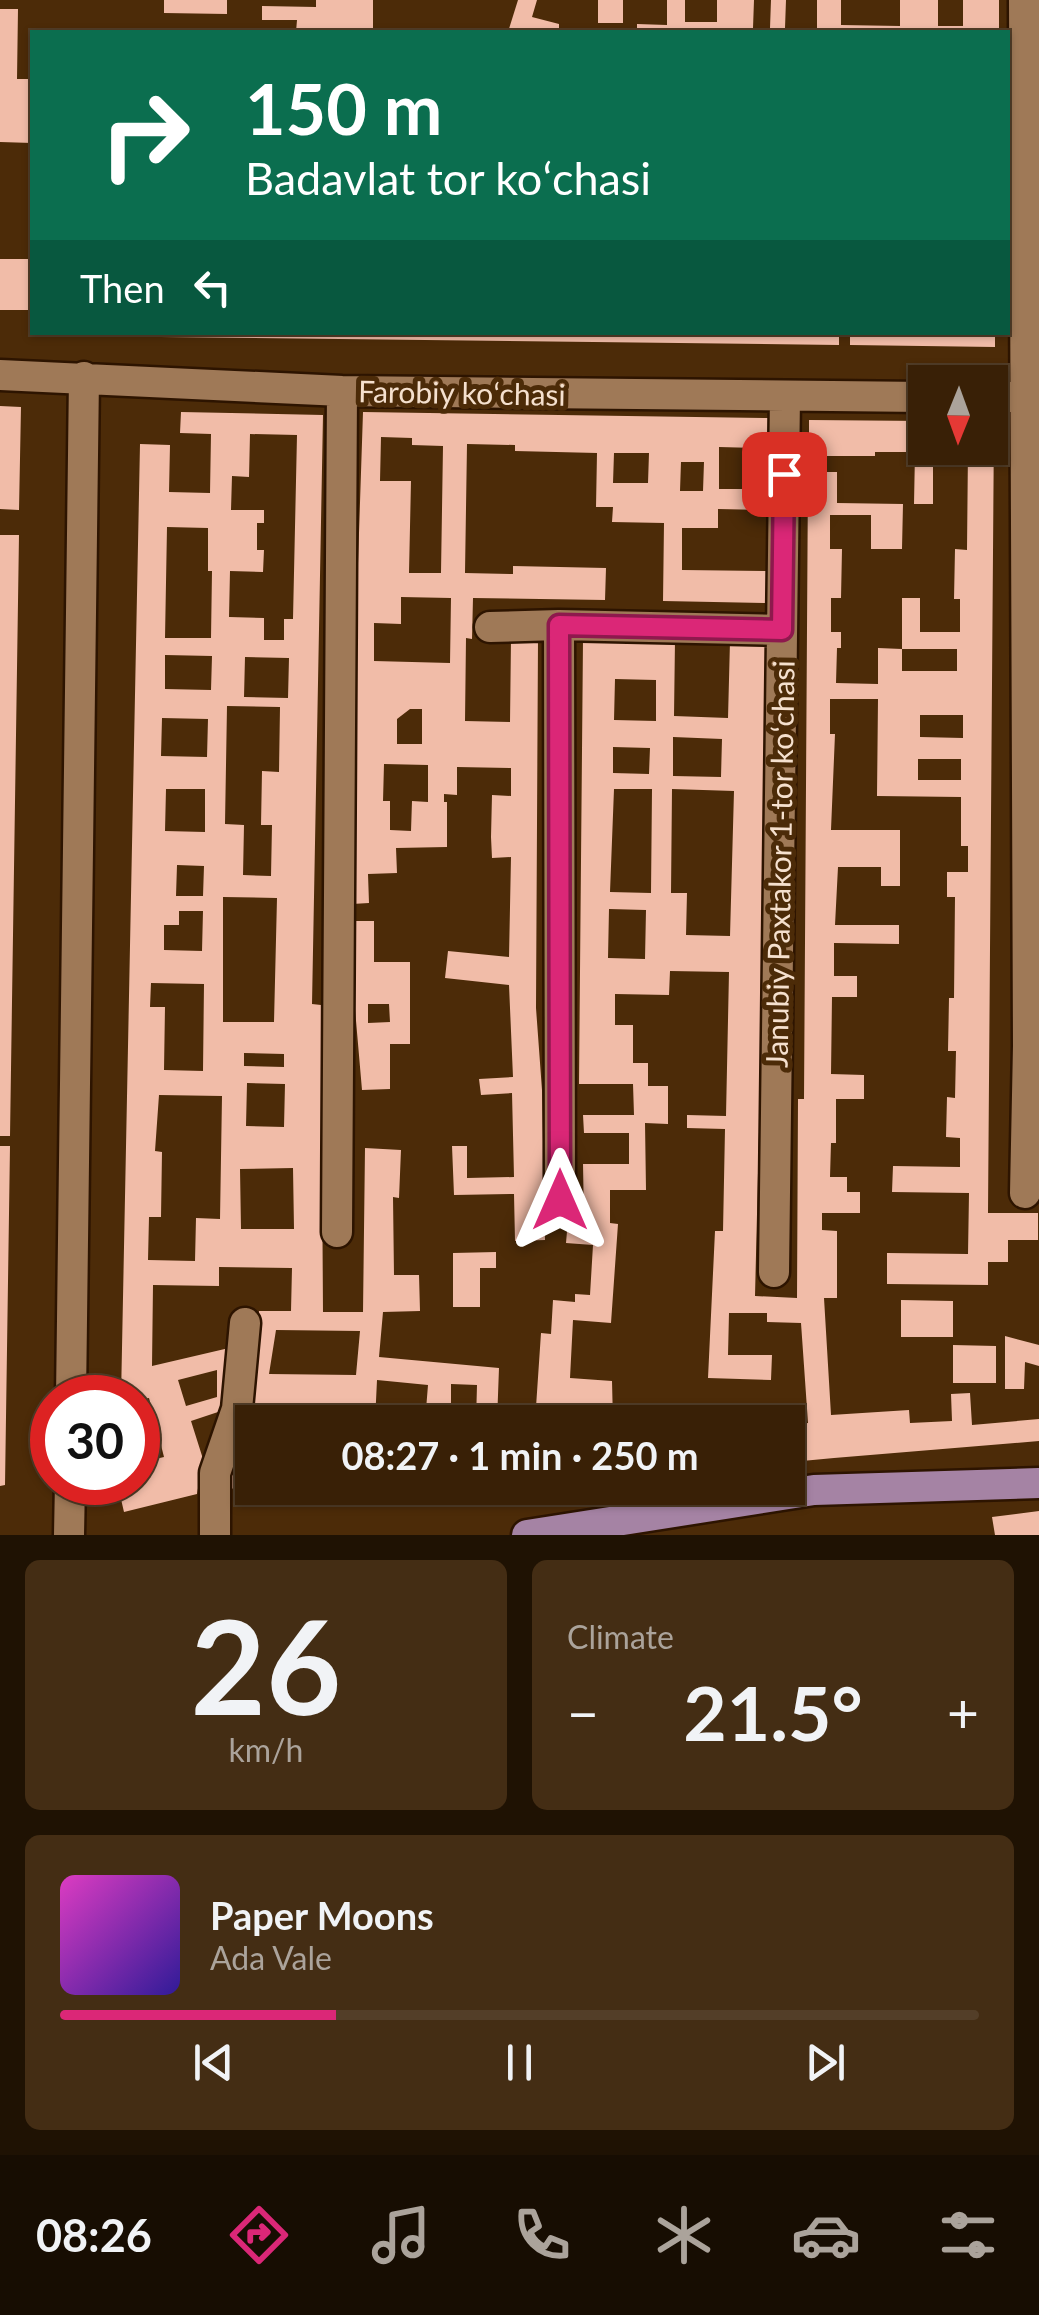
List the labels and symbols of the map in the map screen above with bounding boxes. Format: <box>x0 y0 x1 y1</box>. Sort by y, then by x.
north arrow <box>908 365 1008 465</box>
street label: Farobiy koʻchasi <box>358 372 566 412</box>
pin <box>742 432 827 517</box>
street label: Janubiy Paxtakor 1-tor koʻchasi <box>757 660 801 1068</box>
position arrow <box>508 1148 612 1252</box>
speed limit sign: 30 <box>30 1375 160 1505</box>

